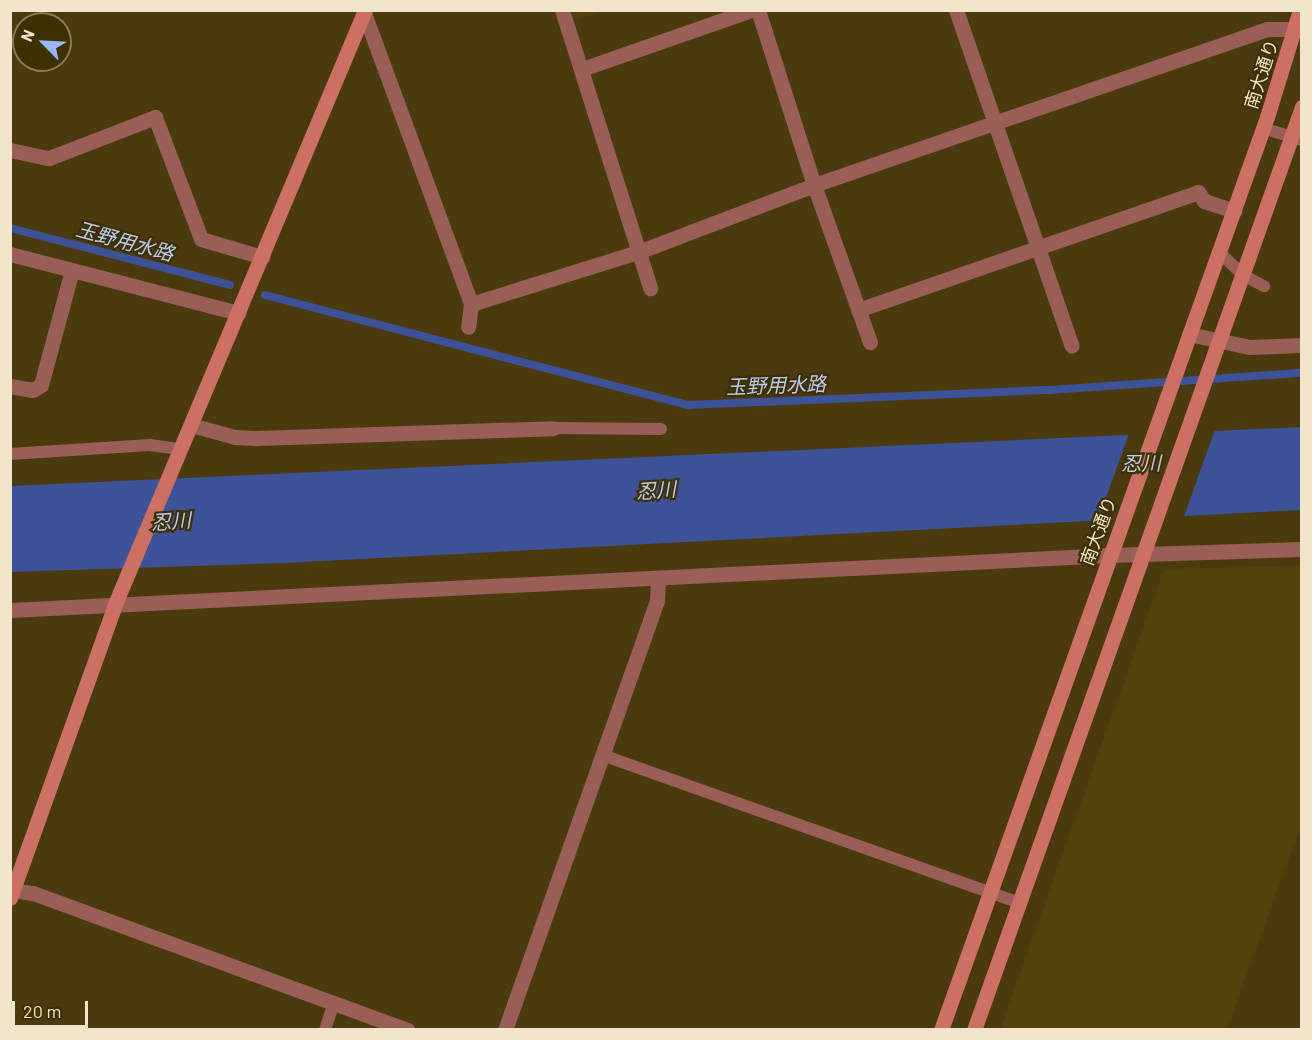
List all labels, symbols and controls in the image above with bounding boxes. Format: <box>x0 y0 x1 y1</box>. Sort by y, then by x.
north arrow <box>12 12 72 72</box>
text: N <box>16 27 38 44</box>
street label: 南大通り <box>1240 36 1282 112</box>
water label: 玉野用水路 <box>74 216 176 266</box>
water label: 玉野用水路 <box>726 371 826 399</box>
water label: 忍川 <box>1121 451 1161 475</box>
water label: 忍川 <box>635 477 677 503</box>
street label: 南大通り <box>1076 493 1120 569</box>
water label: 忍川 <box>150 508 192 534</box>
scale bar <box>15 989 92 1027</box>
text: 20 m <box>23 1000 61 1022</box>

